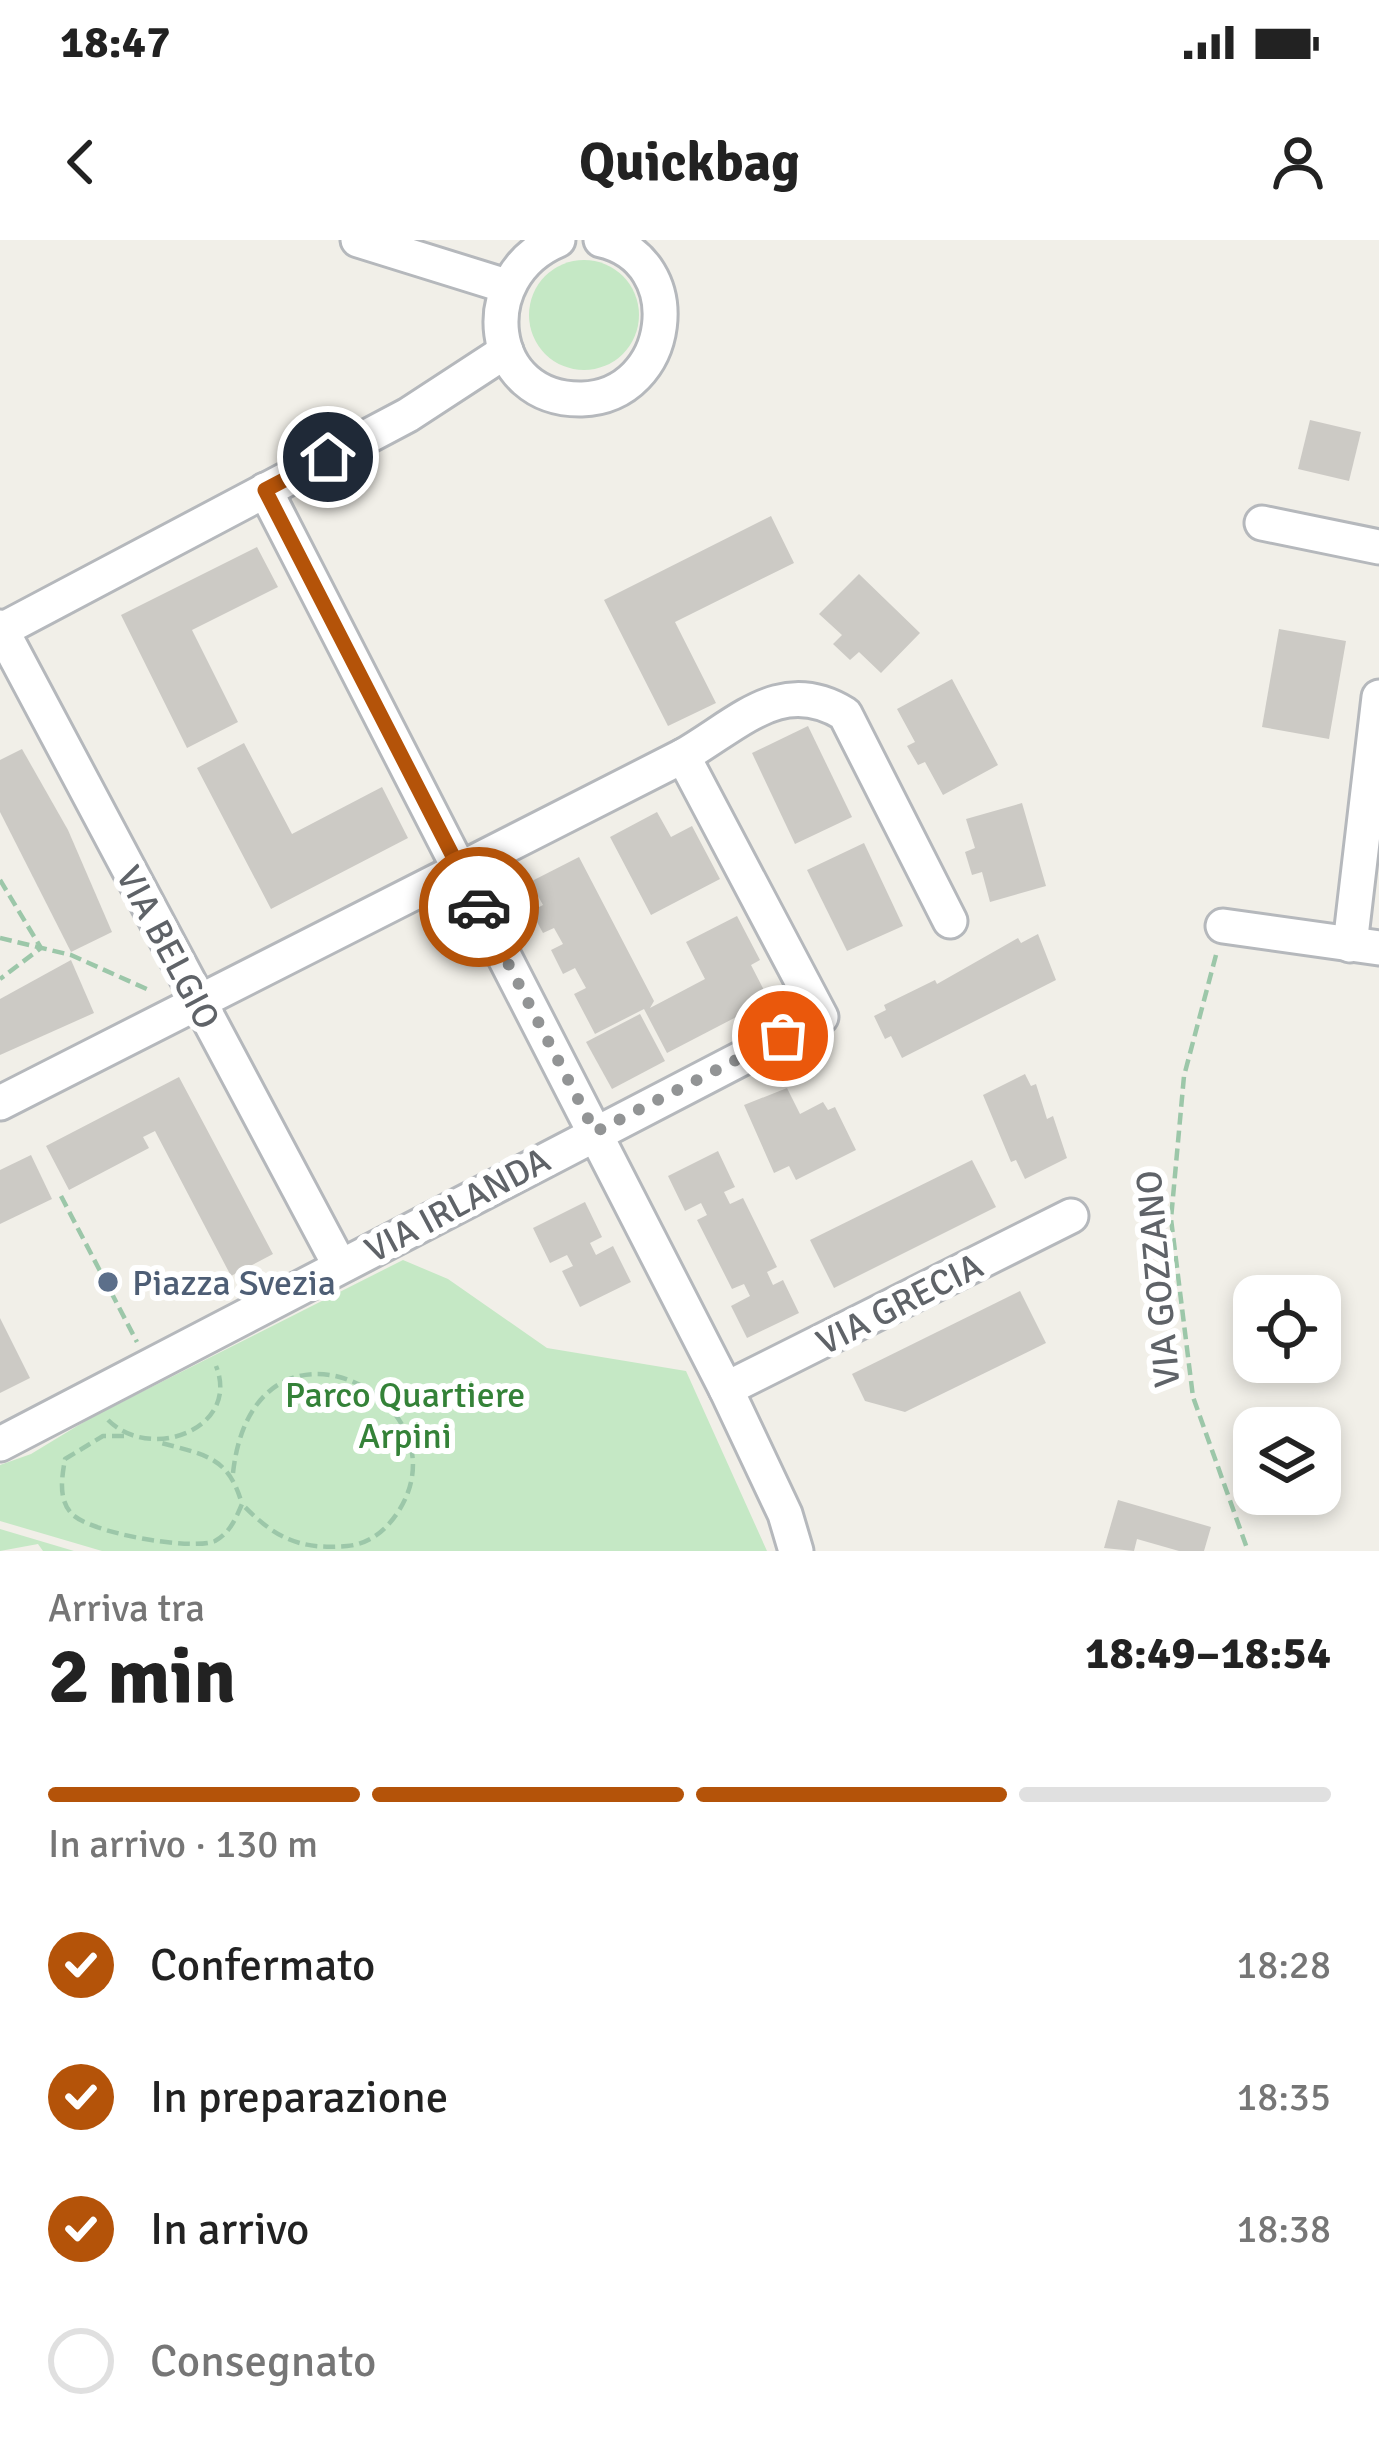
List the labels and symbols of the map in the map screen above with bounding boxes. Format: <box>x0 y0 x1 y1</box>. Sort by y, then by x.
pin <box>277 406 379 508</box>
courier <box>419 847 539 967</box>
street label: VIA BELGIO <box>106 858 229 1037</box>
pin <box>732 985 834 1087</box>
street label: VIA IRLANDA <box>357 1138 558 1273</box>
street label: VIA GOZZANO <box>1127 1168 1190 1389</box>
street label: VIA GRECIA <box>809 1243 990 1365</box>
place label: Piazza Svezia <box>132 1261 336 1306</box>
marker: Piazza Svezia <box>95 1269 121 1295</box>
park label: Parco Quartiere Arpini <box>285 1373 525 1459</box>

